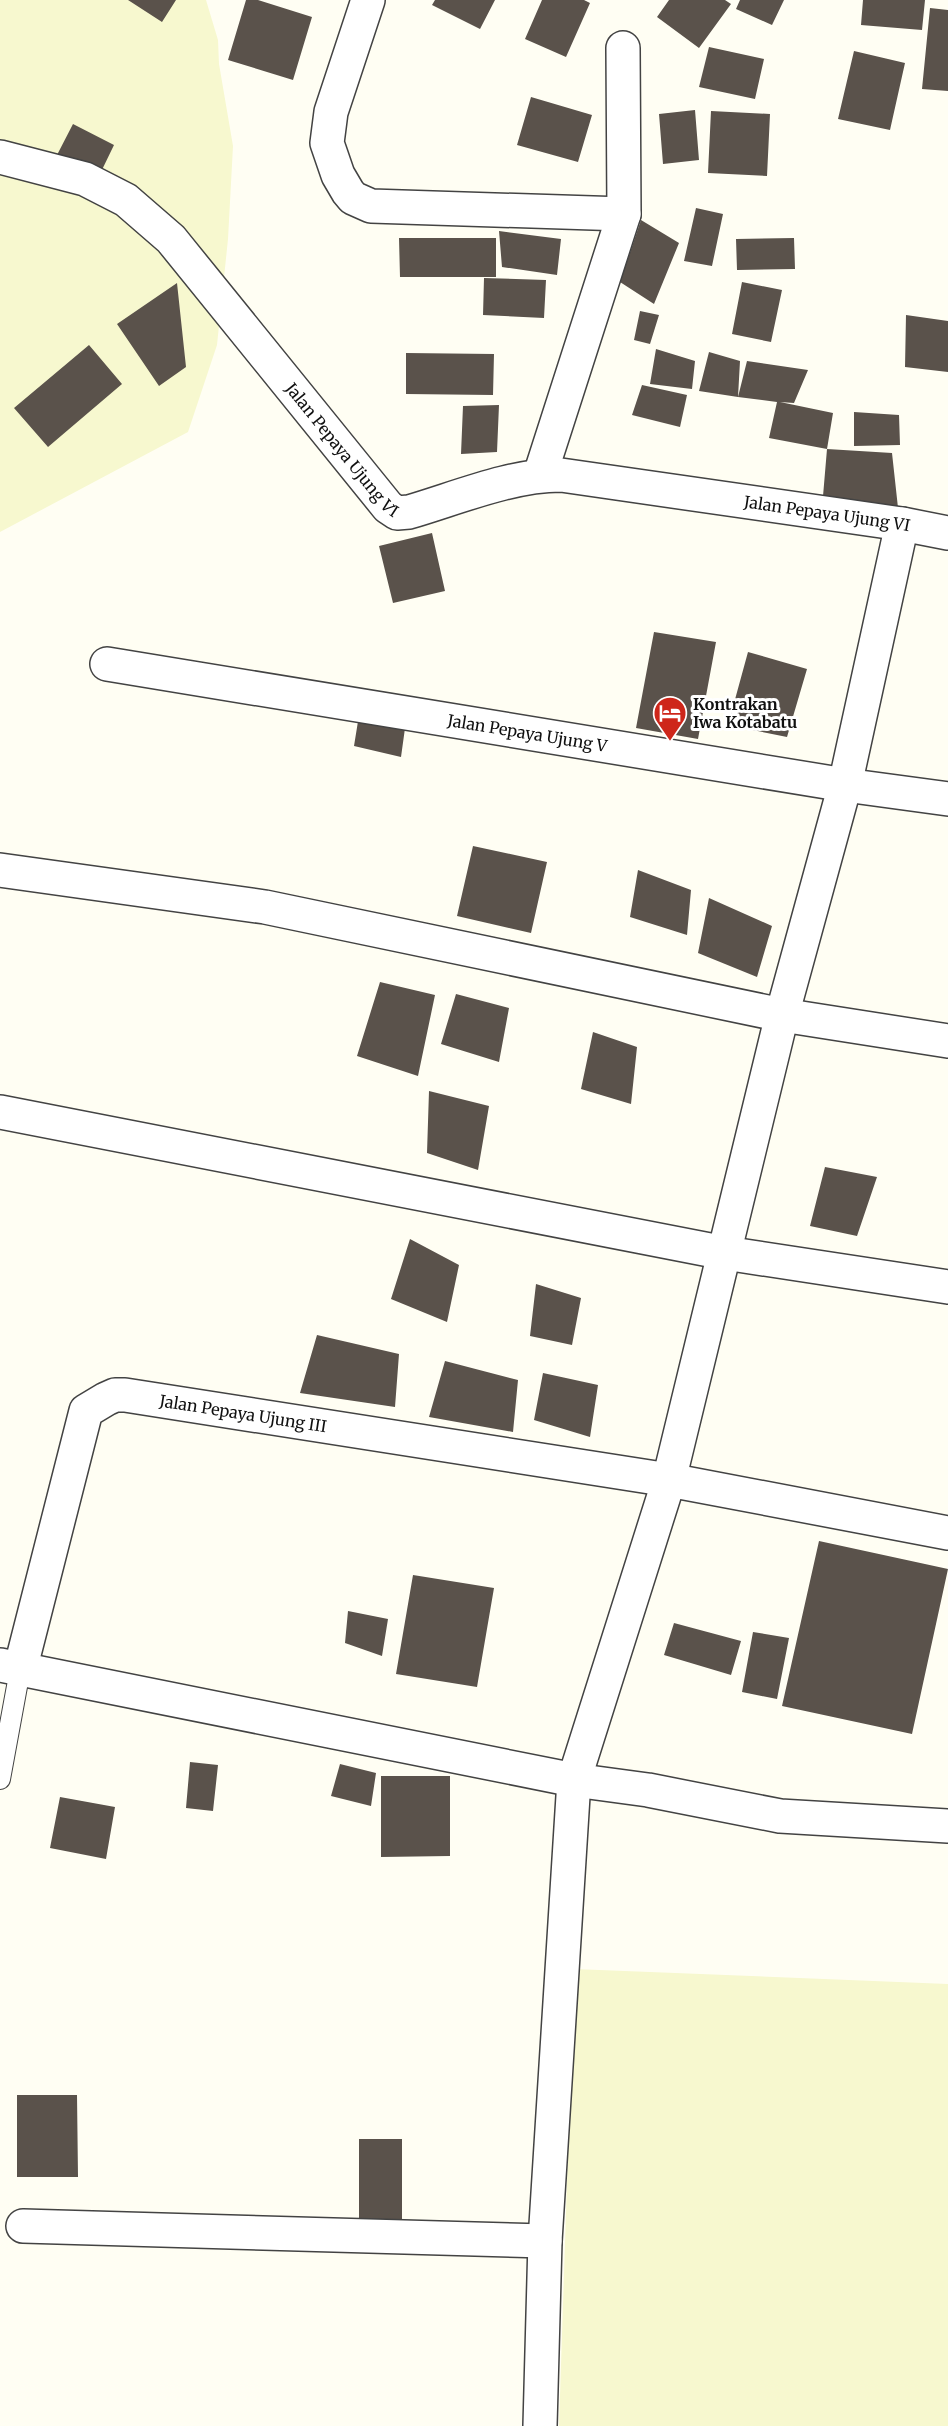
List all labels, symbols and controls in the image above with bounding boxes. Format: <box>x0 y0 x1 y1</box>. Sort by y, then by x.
street label: Jalan Pepaya Ujung VI <box>281 378 402 521</box>
street label: Jalan Pepaya Ujung VI <box>742 491 912 535</box>
place label: Kontrakan Iwa Kotabatu <box>693 694 797 732</box>
hotel icon: Kontrakan Iwa Kotabatu <box>652 695 688 742</box>
street label: Jalan Pepaya Ujung V <box>445 710 609 756</box>
street label: Jalan Pepaya Ujung III <box>157 1390 328 1436</box>

